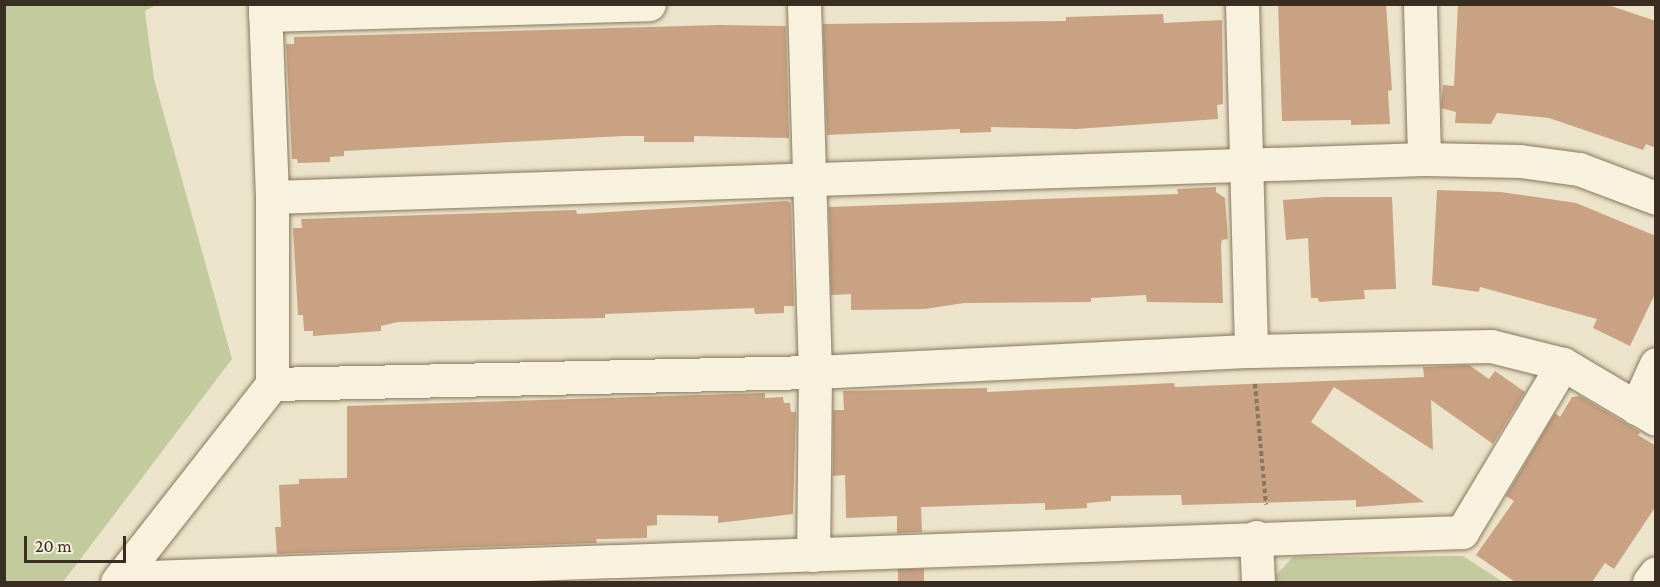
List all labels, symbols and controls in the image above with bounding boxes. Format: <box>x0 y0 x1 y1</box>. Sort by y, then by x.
scale bar <box>27 524 129 562</box>
text: 20 m <box>35 536 72 556</box>

